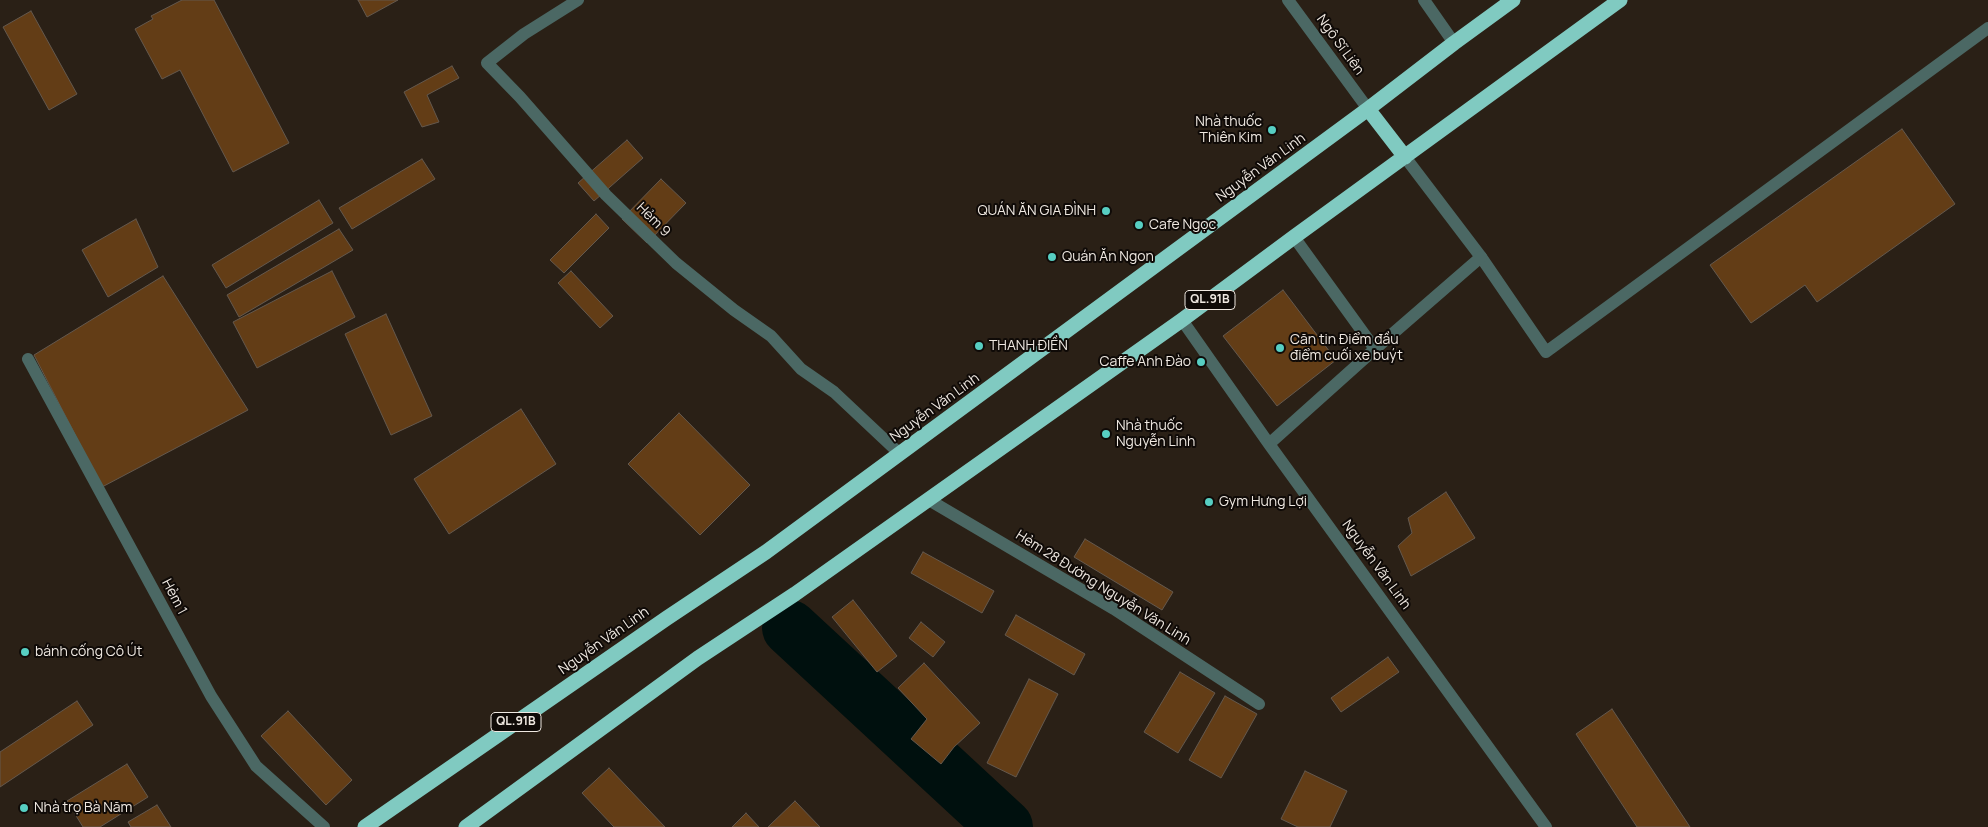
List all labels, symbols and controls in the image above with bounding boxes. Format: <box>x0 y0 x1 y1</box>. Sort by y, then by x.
street label: Ngô Sĩ Liên <box>1313 12 1367 78</box>
place label: Nhà thuốc Thiên Kim <box>1195 114 1262 146</box>
marker: Nhà thuốc Thiên Kim <box>1266 124 1278 136</box>
street label: Nguyễn Văn Linh <box>1213 130 1309 206</box>
street label: Hẻm 9 <box>633 200 673 240</box>
place label: QUÁN ĂN GIA ĐÌNH <box>977 203 1096 219</box>
marker: QUÁN ĂN GIA ĐÌNH <box>1100 205 1112 217</box>
place label: Cafe Ngọc <box>1149 217 1216 233</box>
marker: Cafe Ngọc <box>1133 219 1145 231</box>
place label: Quán Ăn Ngon <box>1062 249 1154 265</box>
marker: Quán Ăn Ngon <box>1046 251 1058 263</box>
road number: QL.91B <box>1185 290 1235 310</box>
place label: Căn tin Điểm đầu điểm cuối xe buýt <box>1290 332 1403 364</box>
place label: THANH ĐIỀN <box>989 338 1068 354</box>
marker: THANH ĐIỀN <box>973 340 985 352</box>
marker: Căn tin Điểm đầu điểm cuối xe buýt <box>1274 342 1286 354</box>
place label: Caffe Anh Đào <box>1100 354 1191 370</box>
marker: Caffe Anh Đào <box>1195 356 1207 368</box>
street label: Nguyễn Văn Linh <box>887 370 983 446</box>
place label: Nhà thuốc Nguyễn Linh <box>1116 418 1195 451</box>
marker: Nhà thuốc Nguyễn Linh <box>1100 428 1112 440</box>
place label: Gym Hưng Lợi <box>1219 494 1307 510</box>
marker: Gym Hưng Lợi <box>1203 496 1215 508</box>
street label: Nguyễn Văn Linh <box>1338 517 1414 613</box>
street label: Hẻm 28 Đường Nguyễn Văn Linh <box>1012 527 1194 649</box>
street label: Hẻm 1 <box>158 576 190 618</box>
street label: Nguyễn Văn Linh <box>556 604 652 678</box>
place label: bánh cống Cô Út <box>35 644 142 660</box>
marker: bánh cống Cô Út <box>19 646 31 658</box>
road number: QL.91B <box>491 712 541 732</box>
place label: Nhà trọ Bà Năm <box>34 800 132 816</box>
marker: Nhà trọ Bà Năm <box>18 802 30 814</box>

